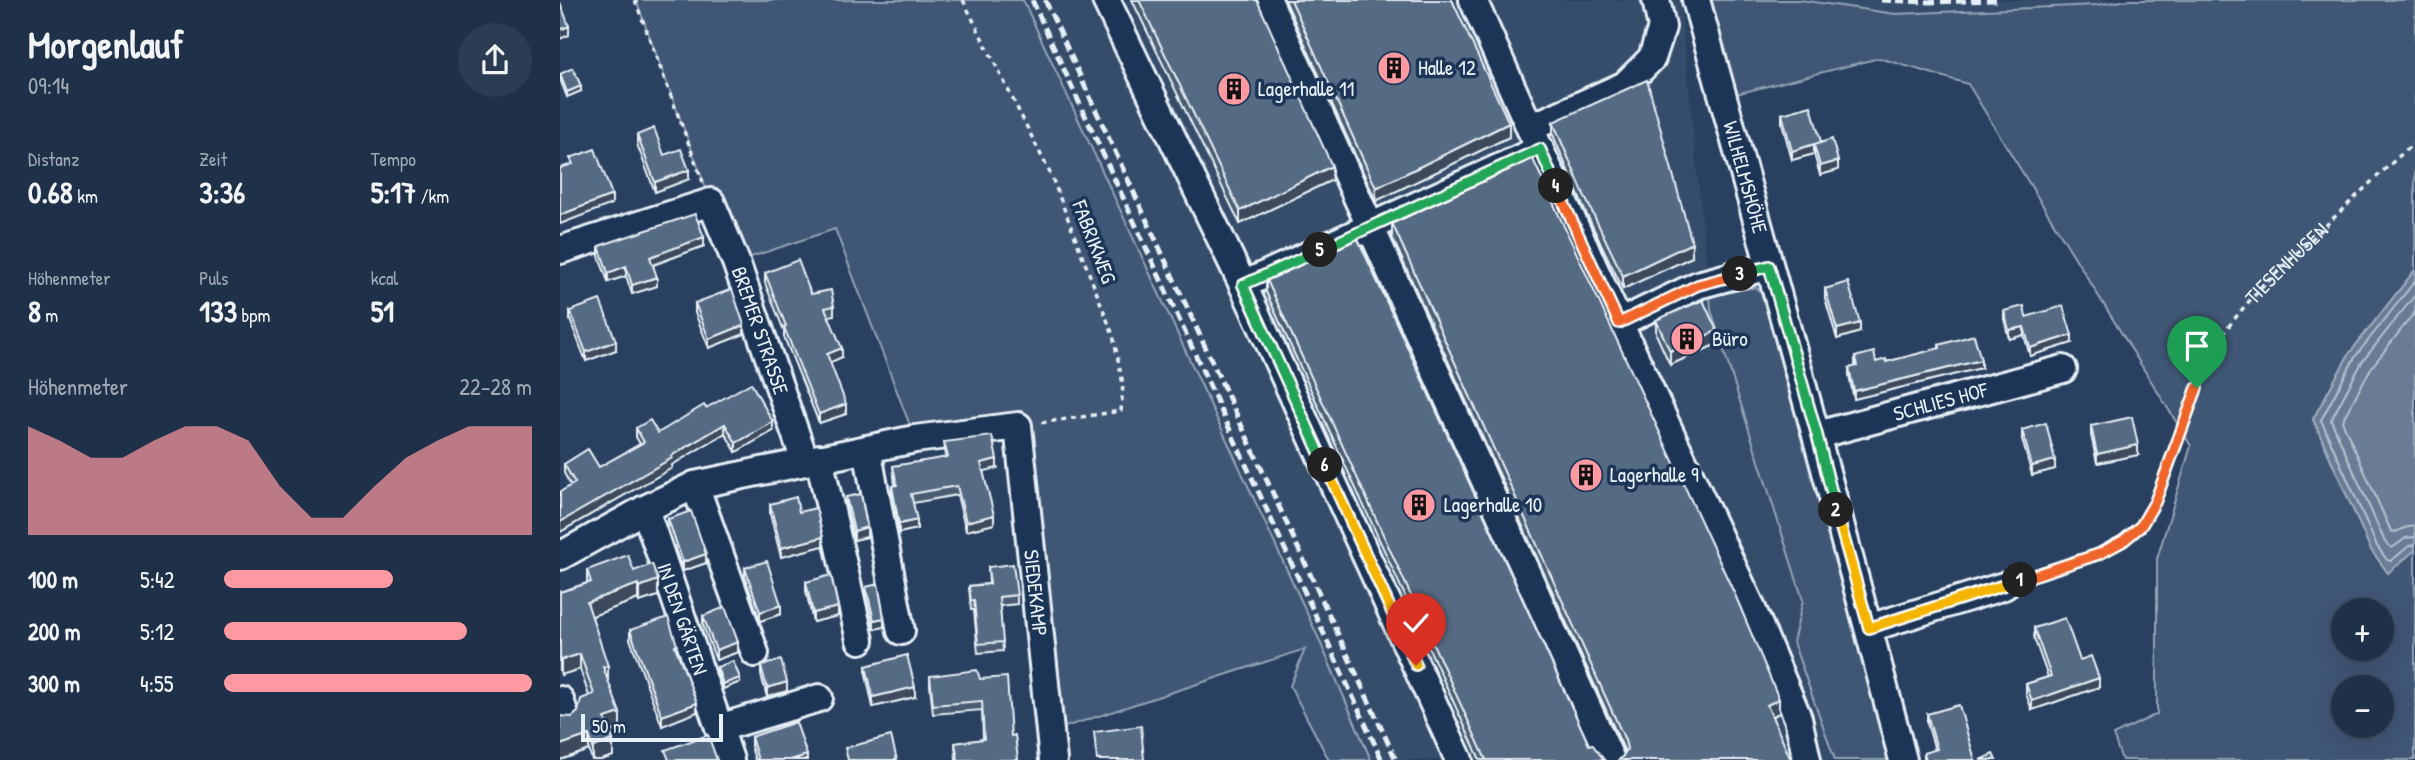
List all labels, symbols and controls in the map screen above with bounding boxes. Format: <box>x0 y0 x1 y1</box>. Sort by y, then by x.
text: Morgenlauf <box>28 18 184 70</box>
button: share <box>458 23 532 97</box>
building icon: Halle 12 <box>1375 49 1413 87</box>
place label: Halle 12 <box>1418 53 1476 82</box>
text: 09:14 <box>28 70 69 101</box>
building icon: Lagerhalle 11 <box>1215 70 1253 108</box>
place label: Lagerhalle 11 <box>1258 74 1354 103</box>
street label: WILHELMSHÖHE <box>1716 118 1775 237</box>
text: Distanz <box>28 146 79 172</box>
text: Zeit <box>199 146 227 172</box>
text: Tempo <box>371 146 416 172</box>
pin: 4 <box>1538 168 1574 204</box>
text: 0.68 <box>28 172 73 212</box>
text: 3:36 <box>199 172 245 212</box>
text: 5:17 <box>371 172 416 212</box>
text: 4 <box>1552 172 1559 198</box>
text: km <box>73 183 98 209</box>
text: /km <box>416 183 449 209</box>
street label: FABRIKWEG <box>1065 195 1124 287</box>
street label: TIESENHUSEN <box>2238 216 2334 310</box>
pin: 5 <box>1302 232 1338 268</box>
text: 5 <box>1315 236 1324 262</box>
pin: 3 <box>1722 256 1758 292</box>
text: 3 <box>1735 260 1744 286</box>
street label: BREMER STRASSE <box>725 263 796 398</box>
text: Höhenmeter <box>28 265 111 291</box>
text: Puls <box>199 265 228 291</box>
text: kcal <box>371 265 398 291</box>
text: 8 <box>28 291 41 331</box>
text: 133 <box>199 291 237 331</box>
text: 51 <box>371 291 394 331</box>
text: m <box>41 302 58 328</box>
text: bpm <box>237 302 270 328</box>
pin <box>2167 316 2227 388</box>
building icon: Büro <box>1668 320 1706 358</box>
place label: Büro <box>1712 324 1748 353</box>
icon: arrive <box>2178 327 2216 365</box>
text: Höhenmeter <box>28 371 128 402</box>
text: 22–28 m <box>459 371 532 402</box>
street label: SCHLIES HOF <box>1890 374 1992 428</box>
pin: 6 <box>1308 448 1342 482</box>
text: 6 <box>1321 451 1328 477</box>
building icon: Lagerhalle 9 <box>1567 456 1605 494</box>
place label: Lagerhalle 9 <box>1610 460 1699 489</box>
building icon: Lagerhalle 10 <box>1400 486 1438 524</box>
place label: Lagerhalle 10 <box>1444 490 1542 519</box>
pin: 2 <box>1818 492 1854 528</box>
text: 2 <box>1831 496 1840 522</box>
street label: SIEDEKAMP <box>1017 548 1055 638</box>
street label: IN DEN GÄRTEN <box>650 559 715 679</box>
pin: 1 <box>2002 562 2038 598</box>
text: 100 m <box>28 564 78 595</box>
text: 5:42 <box>140 564 174 595</box>
text: 1 <box>2016 566 2023 592</box>
pin <box>1386 593 1446 665</box>
map controls <box>2331 598 2394 738</box>
button: + <box>2331 598 2394 661</box>
icon: check <box>1397 604 1435 642</box>
text: 200 m <box>28 616 80 647</box>
text: 5:12 <box>140 616 174 647</box>
text: 300 m <box>28 668 80 699</box>
text: 4:55 <box>140 668 173 699</box>
button: − <box>2331 675 2394 738</box>
scale bar <box>581 711 723 743</box>
text: 50 m <box>592 713 626 739</box>

